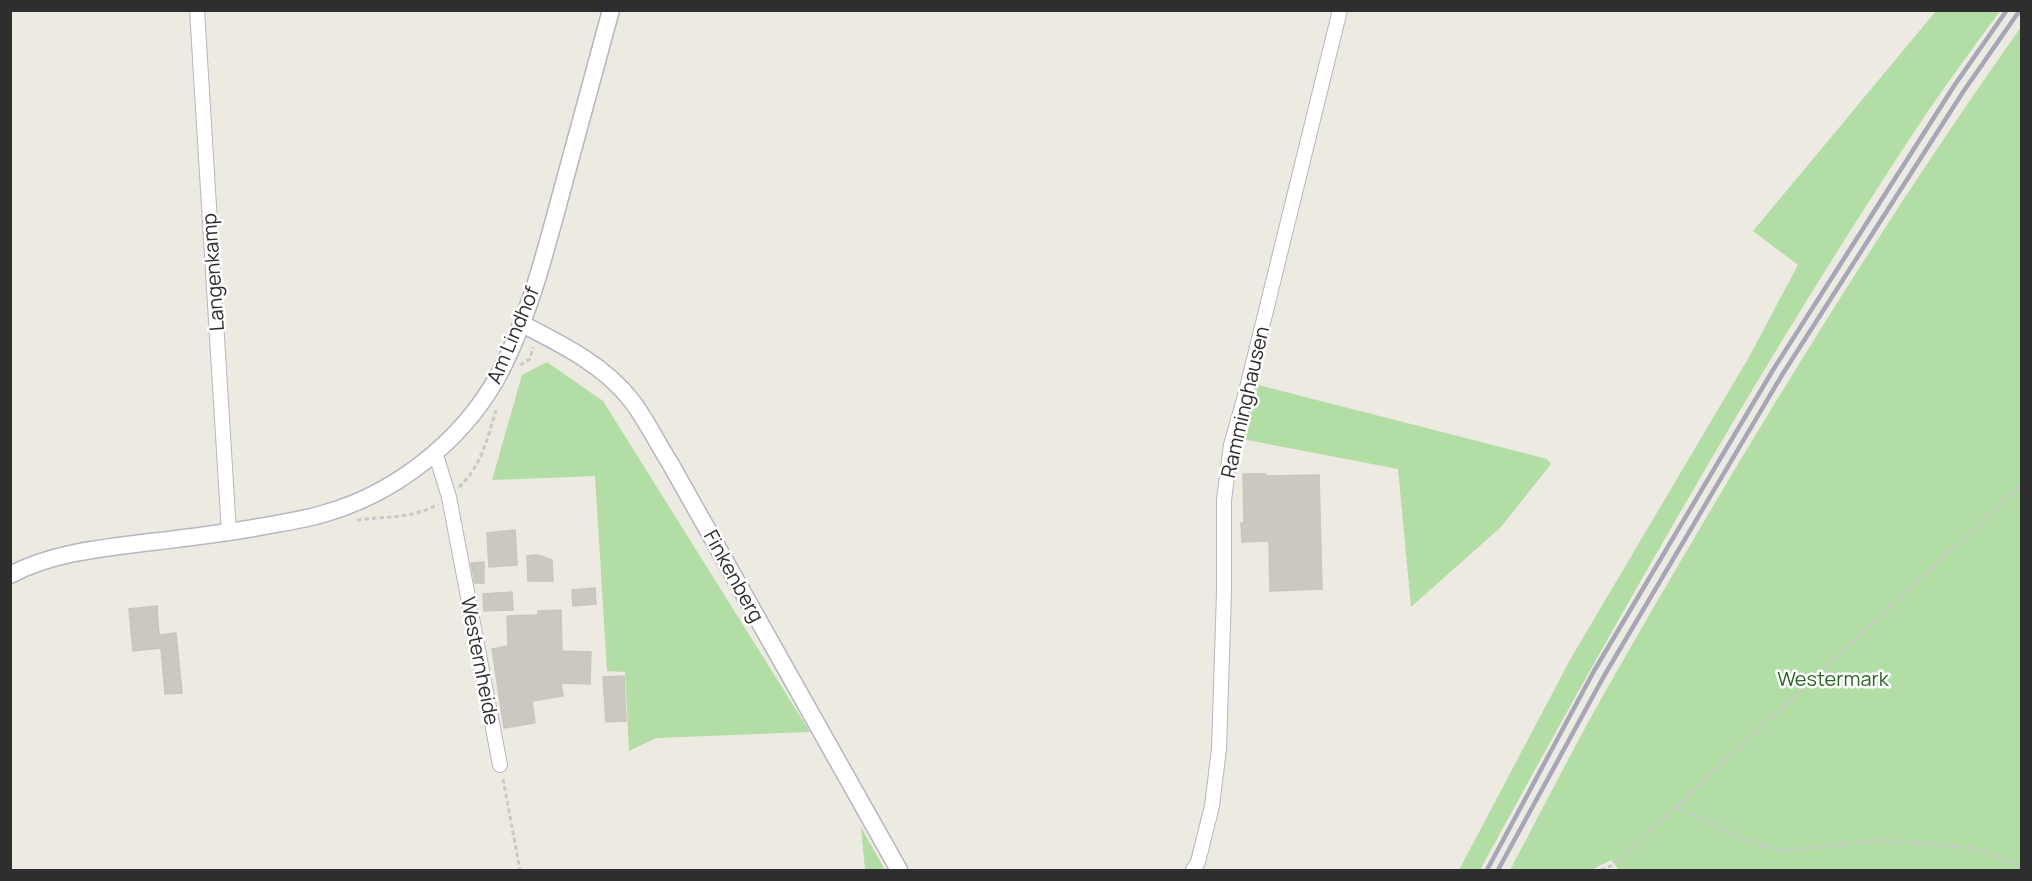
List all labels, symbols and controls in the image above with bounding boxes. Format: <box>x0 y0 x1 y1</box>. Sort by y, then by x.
street label: Langenkamp <box>195 212 230 332</box>
street label: Am Lindhof <box>480 282 545 387</box>
street label: Ramminghausen <box>1214 323 1275 480</box>
street label: Finkenberg <box>698 525 771 627</box>
street label: Westernheide <box>455 595 506 727</box>
park label: Westermark <box>1777 665 1890 692</box>

